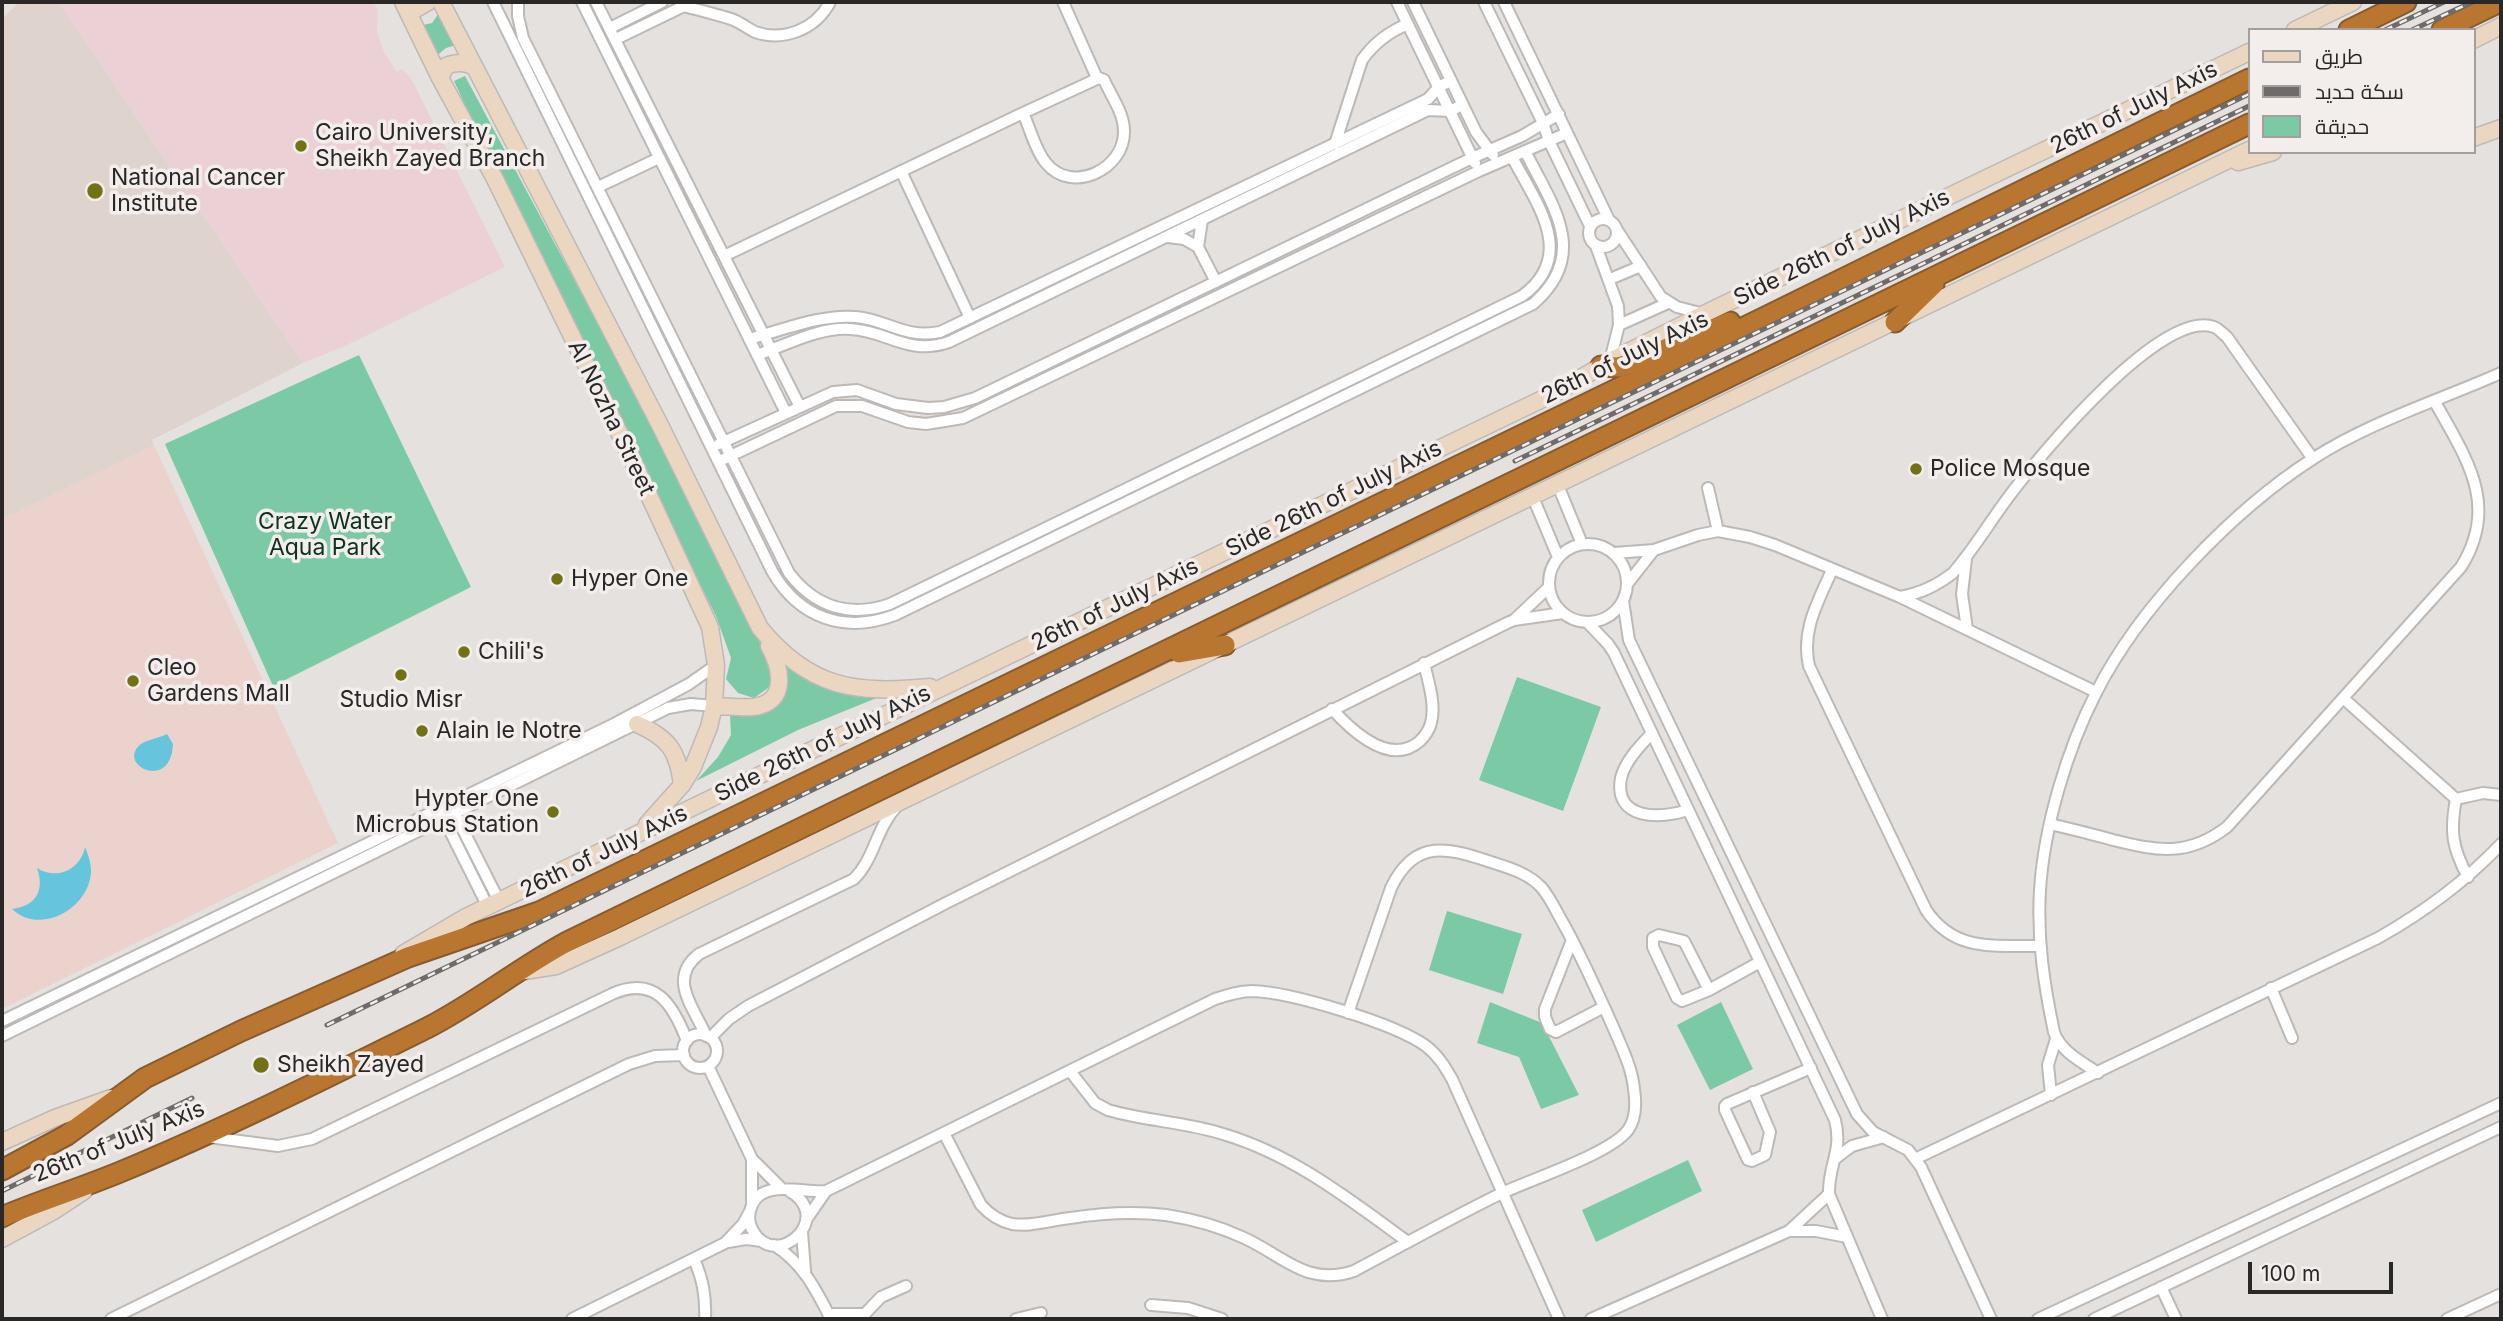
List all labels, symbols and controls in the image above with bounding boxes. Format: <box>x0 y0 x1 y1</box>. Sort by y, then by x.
legend <box>2248 28 2475 154</box>
text: طريق <box>2315 44 2363 69</box>
street label: 26th of July Axis <box>2046 56 2222 160</box>
text: سكة حديد <box>2315 79 2404 104</box>
text: حديقة <box>2315 114 2369 139</box>
place label: Cairo University, Sheikh Zayed Branch <box>315 119 545 173</box>
marker: Cairo University, Sheikh Zayed Branch <box>293 138 309 154</box>
place label: National Cancer Institute <box>111 164 285 218</box>
marker: National Cancer Institute <box>85 181 105 201</box>
street label: Side 26th of July Axis <box>1729 184 1955 312</box>
street label: 26th of July Axis <box>1537 306 1713 410</box>
street label: Al Nozha Street <box>561 336 661 500</box>
street label: Side 26th of July Axis <box>1221 435 1447 563</box>
place label: Police Mosque <box>1930 455 2090 483</box>
marker: Police Mosque <box>1908 461 1924 477</box>
park label: Crazy Water Aqua Park <box>258 508 392 562</box>
street label: 26th of July Axis <box>1027 553 1203 657</box>
place label: Hyper One <box>571 565 688 593</box>
marker: Hyper One <box>549 571 565 587</box>
place label: Chili's <box>478 638 544 666</box>
marker: Chili's <box>456 644 472 660</box>
place label: Cleo Gardens Mall <box>147 654 290 708</box>
marker: Studio Misr <box>393 667 409 683</box>
marker: Cleo Gardens Mall <box>125 673 141 689</box>
street label: Side 26th of July Axis <box>710 680 936 808</box>
place label: Studio Misr <box>340 686 462 714</box>
place label: Alain le Notre <box>436 717 582 745</box>
marker: Alain le Notre <box>414 723 430 739</box>
place label: Hypter One Microbus Station <box>355 785 539 839</box>
street label: 26th of July Axis <box>516 800 692 904</box>
marker: Hypter One Microbus Station <box>545 804 561 820</box>
place label: Sheikh Zayed <box>277 1051 424 1079</box>
marker: Sheikh Zayed <box>251 1055 271 1075</box>
street label: 26th of July Axis <box>29 1095 209 1189</box>
scale bar <box>2251 1248 2396 1292</box>
text: 100 m <box>2261 1261 2320 1286</box>

